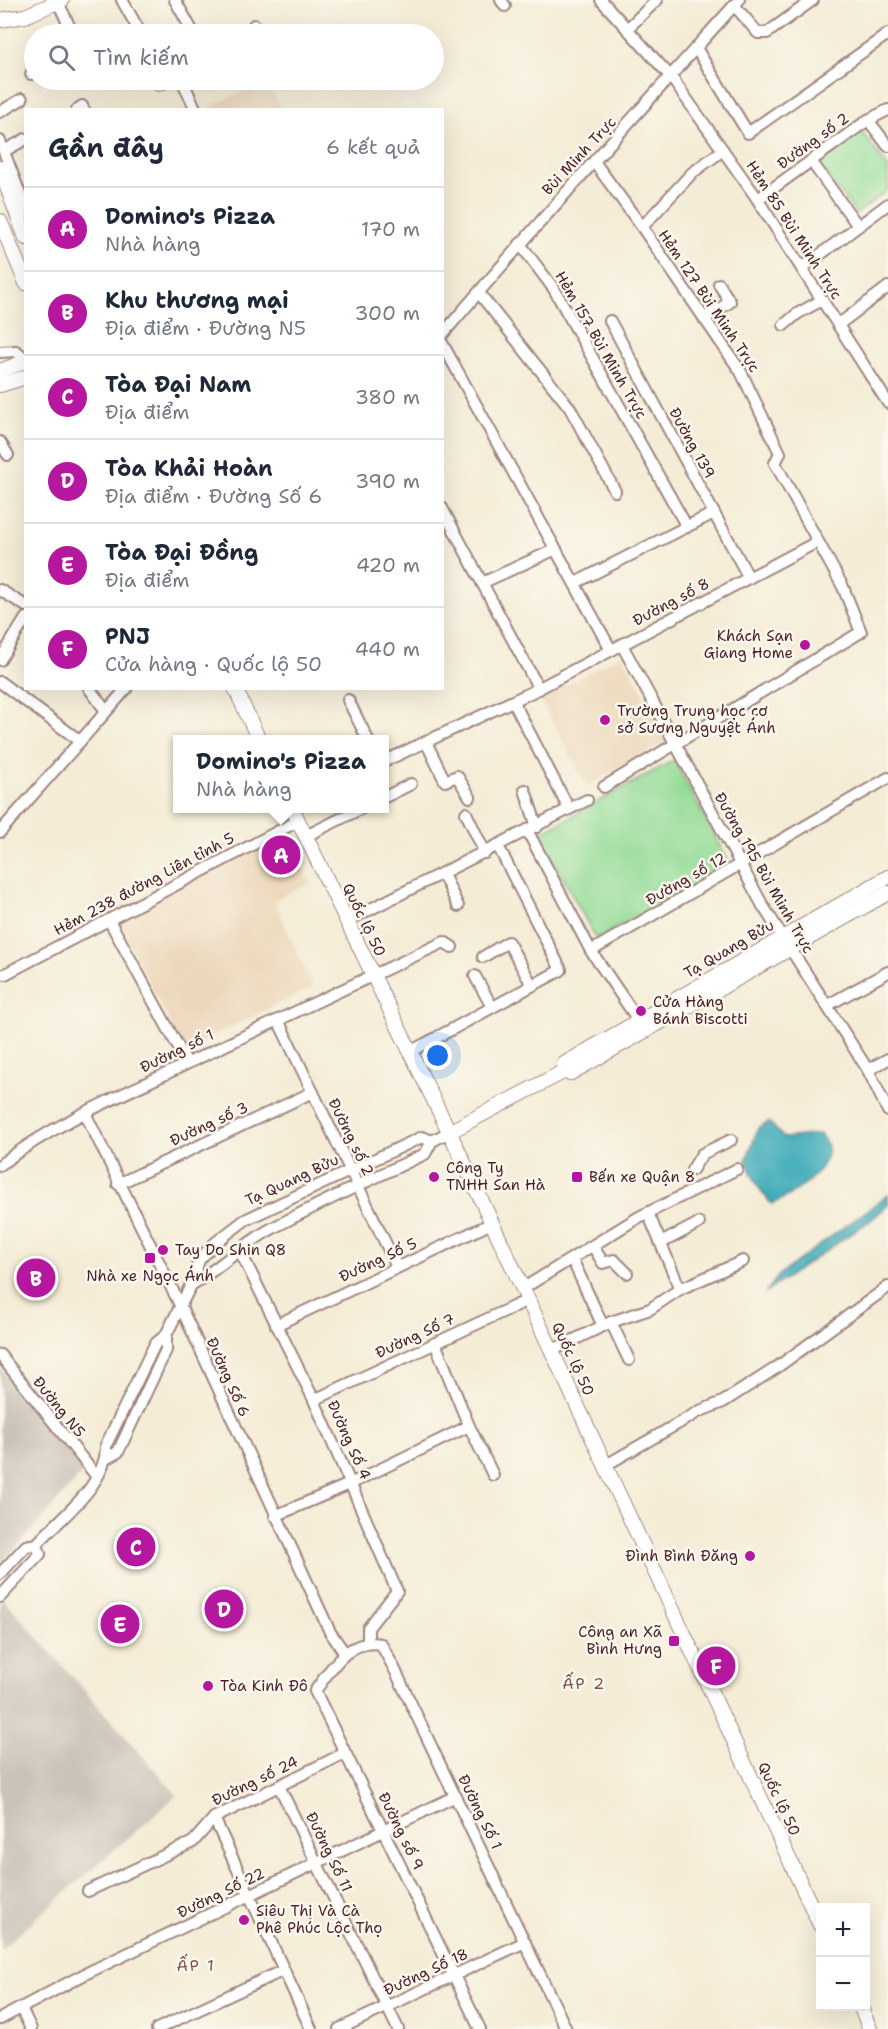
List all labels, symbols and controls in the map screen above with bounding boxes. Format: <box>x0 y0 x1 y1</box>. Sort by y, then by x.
search box <box>24 24 444 90</box>
icon: search <box>45 41 78 74</box>
text: Tìm kiếm <box>93 43 189 72</box>
street label: Đường số 2 <box>773 108 853 174</box>
street label: Bùi Minh Trực <box>537 113 621 199</box>
text: Gần đây <box>48 130 164 165</box>
text: 6 kết quả <box>326 134 420 160</box>
street label: Hẻm 85 Bùi Minh Trực <box>742 157 846 303</box>
text: Domino's Pizza <box>105 202 275 231</box>
text: A <box>60 216 75 242</box>
text: 170 m <box>361 216 420 242</box>
street label: Hẻm 127 Bùi Minh Trực <box>654 226 764 376</box>
text: Nhà hàng <box>105 231 201 257</box>
street label: Hẻm 157 Bùi Minh Trực <box>550 267 652 423</box>
text: Khu thương mại <box>105 286 289 315</box>
text: B <box>61 300 74 326</box>
text: 300 m <box>354 300 420 326</box>
text: Địa điểm · Đường N5 <box>105 315 306 341</box>
text: Tòa Đại Nam <box>105 370 251 399</box>
text: C <box>61 384 74 410</box>
text: 380 m <box>355 384 420 410</box>
text: Địa điểm <box>105 399 190 425</box>
street label: Đường 139 <box>664 404 720 482</box>
text: Tòa Khải Hoàn <box>105 454 273 483</box>
text: D <box>60 468 75 494</box>
text: 390 m <box>355 468 420 494</box>
text: Địa điểm · Đường Số 6 <box>105 483 322 509</box>
text: Tòa Đại Đồng <box>105 538 258 567</box>
text: E <box>61 552 74 578</box>
text: 420 m <box>356 552 420 578</box>
text: Địa điểm <box>105 567 190 593</box>
street label: Đường số 8 <box>629 573 713 631</box>
text: PNJ <box>105 622 150 651</box>
place label: Khách Sạn Giang Home <box>704 626 793 663</box>
text: F <box>62 636 73 662</box>
text: 440 m <box>355 636 420 662</box>
marker: Khách Sạn Giang Home <box>798 638 812 652</box>
text: Cửa hàng · Quốc lộ 50 <box>105 651 322 677</box>
place label: Trường Trung học cơ sở Sương Nguyệt Ánh <box>617 701 776 738</box>
marker: Trường Trung học cơ sở Sương Nguyệt Ánh <box>598 713 612 727</box>
popup <box>173 735 389 813</box>
text: Domino's Pizza <box>196 747 366 776</box>
text: Nhà hàng <box>196 776 292 802</box>
street label: Đường 195 Bùi Minh Trực <box>710 789 818 957</box>
street label: Hẻm 238 đường Liên tỉnh 5 <box>50 828 238 940</box>
pin: A <box>262 832 300 878</box>
street label: Đường số 12 <box>642 848 730 910</box>
street label: Quốc lộ 50 <box>338 880 390 960</box>
street label: Tạ Quang Bửu <box>680 915 778 983</box>
place label: Cửa Hàng Bánh Biscotti <box>653 992 748 1029</box>
marker: Cửa Hàng Bánh Biscotti <box>634 1004 648 1018</box>
street label: Đường số 1 <box>137 1025 217 1077</box>
your location <box>423 1041 452 1070</box>
street label: Đường số 2 <box>324 1095 378 1179</box>
street label: Đường số 3 <box>167 1097 251 1151</box>
street label: Tạ Quang Bửu <box>242 1150 342 1210</box>
place label: Công Ty TNHH San Hà <box>446 1158 546 1195</box>
place label: Bến xe Quận 8 <box>589 1167 695 1187</box>
marker: Công Ty TNHH San Hà <box>427 1170 441 1184</box>
marker: Bến xe Quận 8 <box>570 1170 584 1184</box>
street label: Đường Số 5 <box>336 1233 420 1287</box>
place label: Tay Do Shin Q8 <box>175 1240 286 1260</box>
marker: Tay Do Shin Q8 <box>156 1243 170 1257</box>
marker: Nhà xe Ngọc Ánh <box>143 1251 157 1265</box>
pin: B <box>16 1256 56 1300</box>
place label: Nhà xe Ngọc Ánh <box>86 1265 214 1286</box>
street label: Đường Số 7 <box>372 1309 458 1363</box>
street label: Quốc lộ 50 <box>547 1319 599 1399</box>
street label: Đường Số 6 <box>202 1334 254 1420</box>
street label: Đường N5 <box>28 1372 90 1442</box>
street label: Đường Số 4 <box>323 1397 375 1483</box>
pin: C <box>116 1524 156 1570</box>
place label: Đình Bình Đăng <box>626 1546 738 1566</box>
marker: Đình Bình Đăng <box>743 1549 757 1563</box>
pin: D <box>204 1586 244 1632</box>
pin: E <box>100 1602 140 1646</box>
place label: Công an Xã Bình Hưng <box>578 1622 663 1659</box>
marker: Công an Xã Bình Hưng <box>667 1634 681 1648</box>
pin: F <box>696 1644 736 1688</box>
district label: ẤP 2 <box>562 1671 606 1694</box>
place label: Tòa Kinh Đô <box>220 1676 308 1696</box>
marker: Tòa Kinh Đô <box>201 1679 215 1693</box>
street label: Đường số 24 <box>209 1751 301 1811</box>
street label: Quốc lộ 50 <box>753 1759 805 1839</box>
street label: Đường Số 1 <box>453 1771 507 1853</box>
street label: Đường số 9 <box>374 1789 428 1873</box>
street label: Đường Số 11 <box>301 1809 357 1895</box>
street label: Đường Số 22 <box>174 1863 268 1923</box>
place label: Siêu Thị Và Cà Phê Phúc Lộc Thọ <box>256 1901 382 1938</box>
map controls <box>816 1903 870 2011</box>
button: + <box>816 1903 870 1957</box>
marker: Siêu Thị Và Cà Phê Phúc Lộc Thọ <box>237 1913 251 1927</box>
street label: Đường Số 18 <box>380 1944 472 2000</box>
district label: ẤP 1 <box>176 1953 216 1976</box>
button: − <box>816 1957 870 2011</box>

